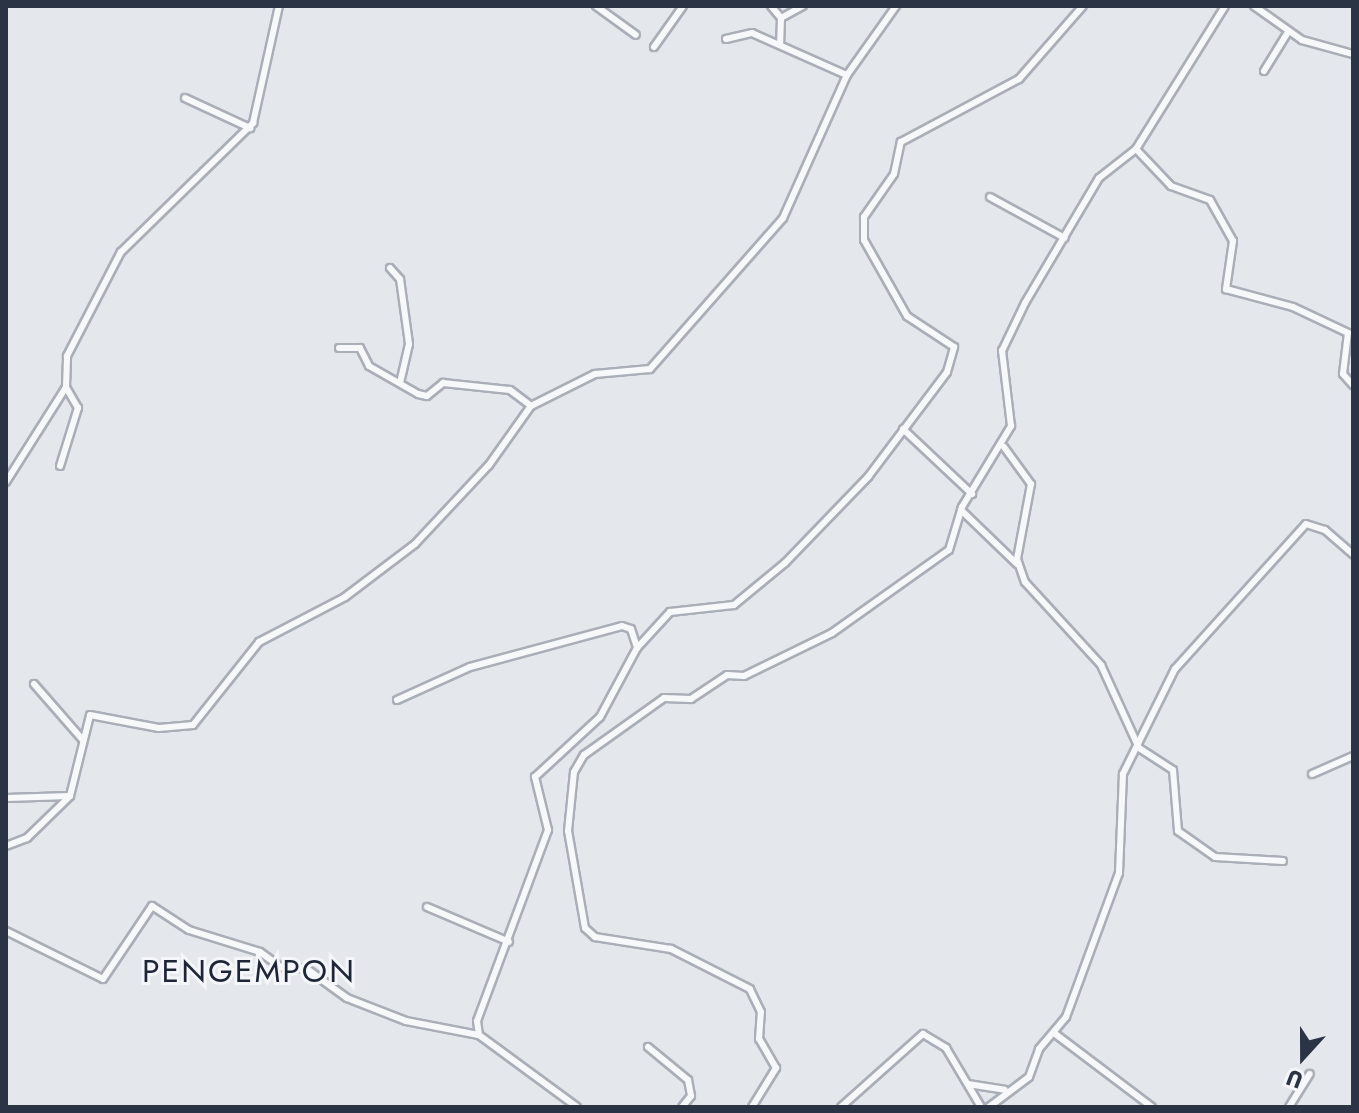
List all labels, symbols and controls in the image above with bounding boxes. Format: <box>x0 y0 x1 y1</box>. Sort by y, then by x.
district label: PENGEMPON <box>142 952 356 990</box>
north arrow <box>1263 1017 1343 1097</box>
text: U <box>1281 1062 1307 1097</box>

